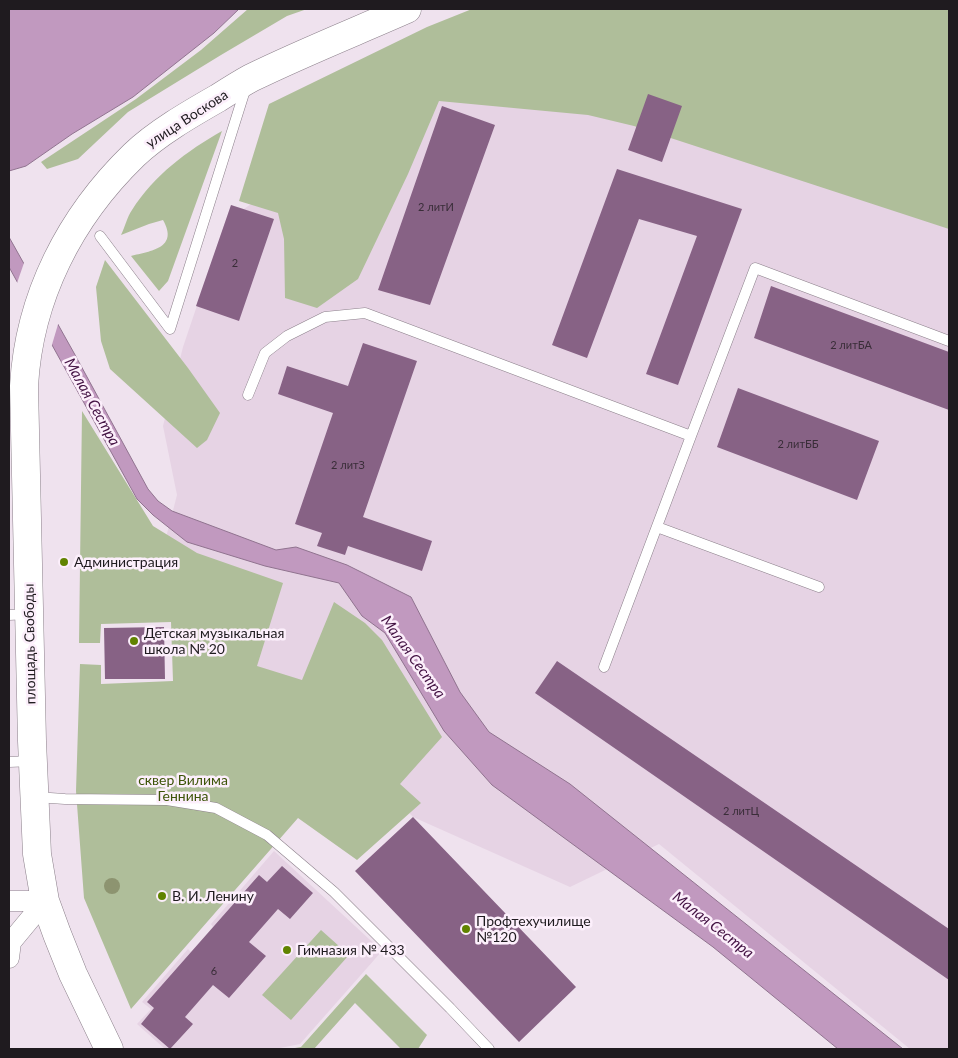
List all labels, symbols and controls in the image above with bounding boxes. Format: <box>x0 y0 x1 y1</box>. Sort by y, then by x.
street label: улица Воскова <box>143 86 231 152</box>
house number: 2 литИ <box>418 200 454 214</box>
house number: 2 <box>232 256 238 270</box>
house number: 2 литБА <box>830 338 872 352</box>
water label: Малая Сестра <box>60 355 124 449</box>
house number: 2 литББ <box>777 437 819 451</box>
house number: 2 литЗ <box>331 458 365 472</box>
place label: Администрация <box>74 554 178 570</box>
marker: Администрация <box>58 556 70 568</box>
street label: площадь Свободы <box>21 583 39 705</box>
water label: Малая Сестра <box>377 612 449 702</box>
place label: Детская музыкальная школа № 20 <box>144 625 284 658</box>
marker: Детская музыкальная школа № 20 <box>128 635 140 647</box>
park label: сквер Вилима Геннина <box>138 772 228 804</box>
house number: 2 литЦ <box>723 804 759 818</box>
place label: В. И. Ленину <box>172 888 254 904</box>
water label: Малая Сестра <box>669 888 757 962</box>
marker: В. И. Ленину <box>156 890 168 902</box>
place label: Профтехучилище №120 <box>476 913 591 946</box>
marker: Профтехучилище №120 <box>460 923 472 935</box>
place label: Гимназия № 433 <box>297 942 405 958</box>
marker: Гимназия № 433 <box>281 944 293 956</box>
house number: 6 <box>211 964 217 978</box>

